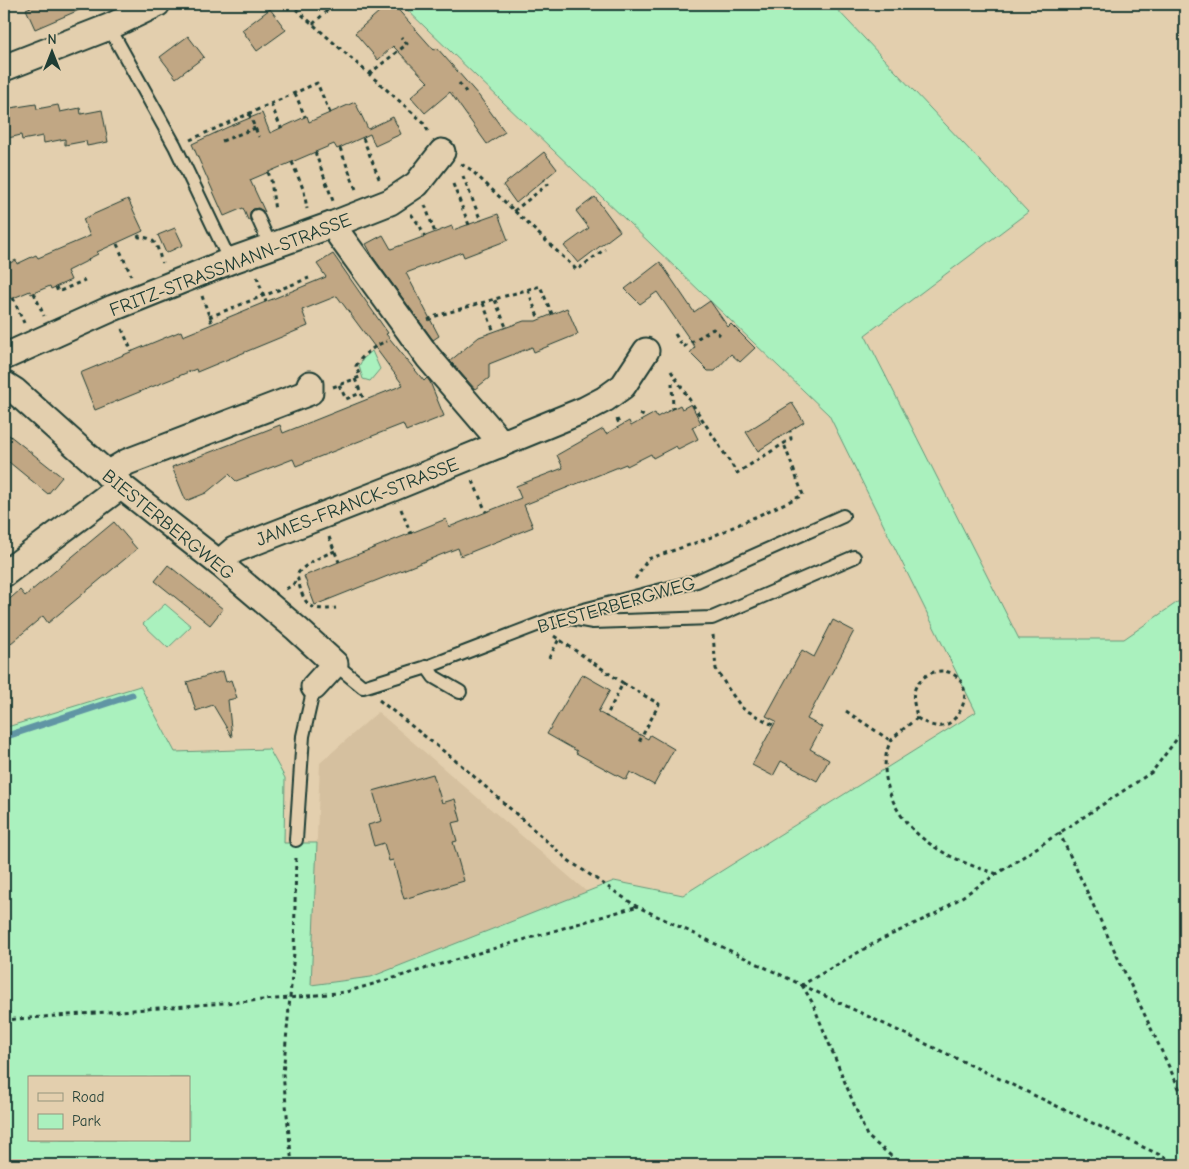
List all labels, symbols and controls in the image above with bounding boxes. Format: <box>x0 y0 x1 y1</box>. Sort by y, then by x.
north arrow <box>28 28 78 78</box>
text: N <box>47 31 57 48</box>
street label: FRITZ-STRASSMANN-STRASSE <box>106 209 354 321</box>
street label: JAMES-FRANCK-STRASSE <box>253 453 462 551</box>
street label: BIESTERBERGWEG <box>98 465 239 585</box>
street label: BIESTERBERGWEG <box>535 572 698 638</box>
legend <box>28 1076 190 1142</box>
text: Road <box>72 1088 104 1106</box>
text: Park <box>72 1112 101 1130</box>

